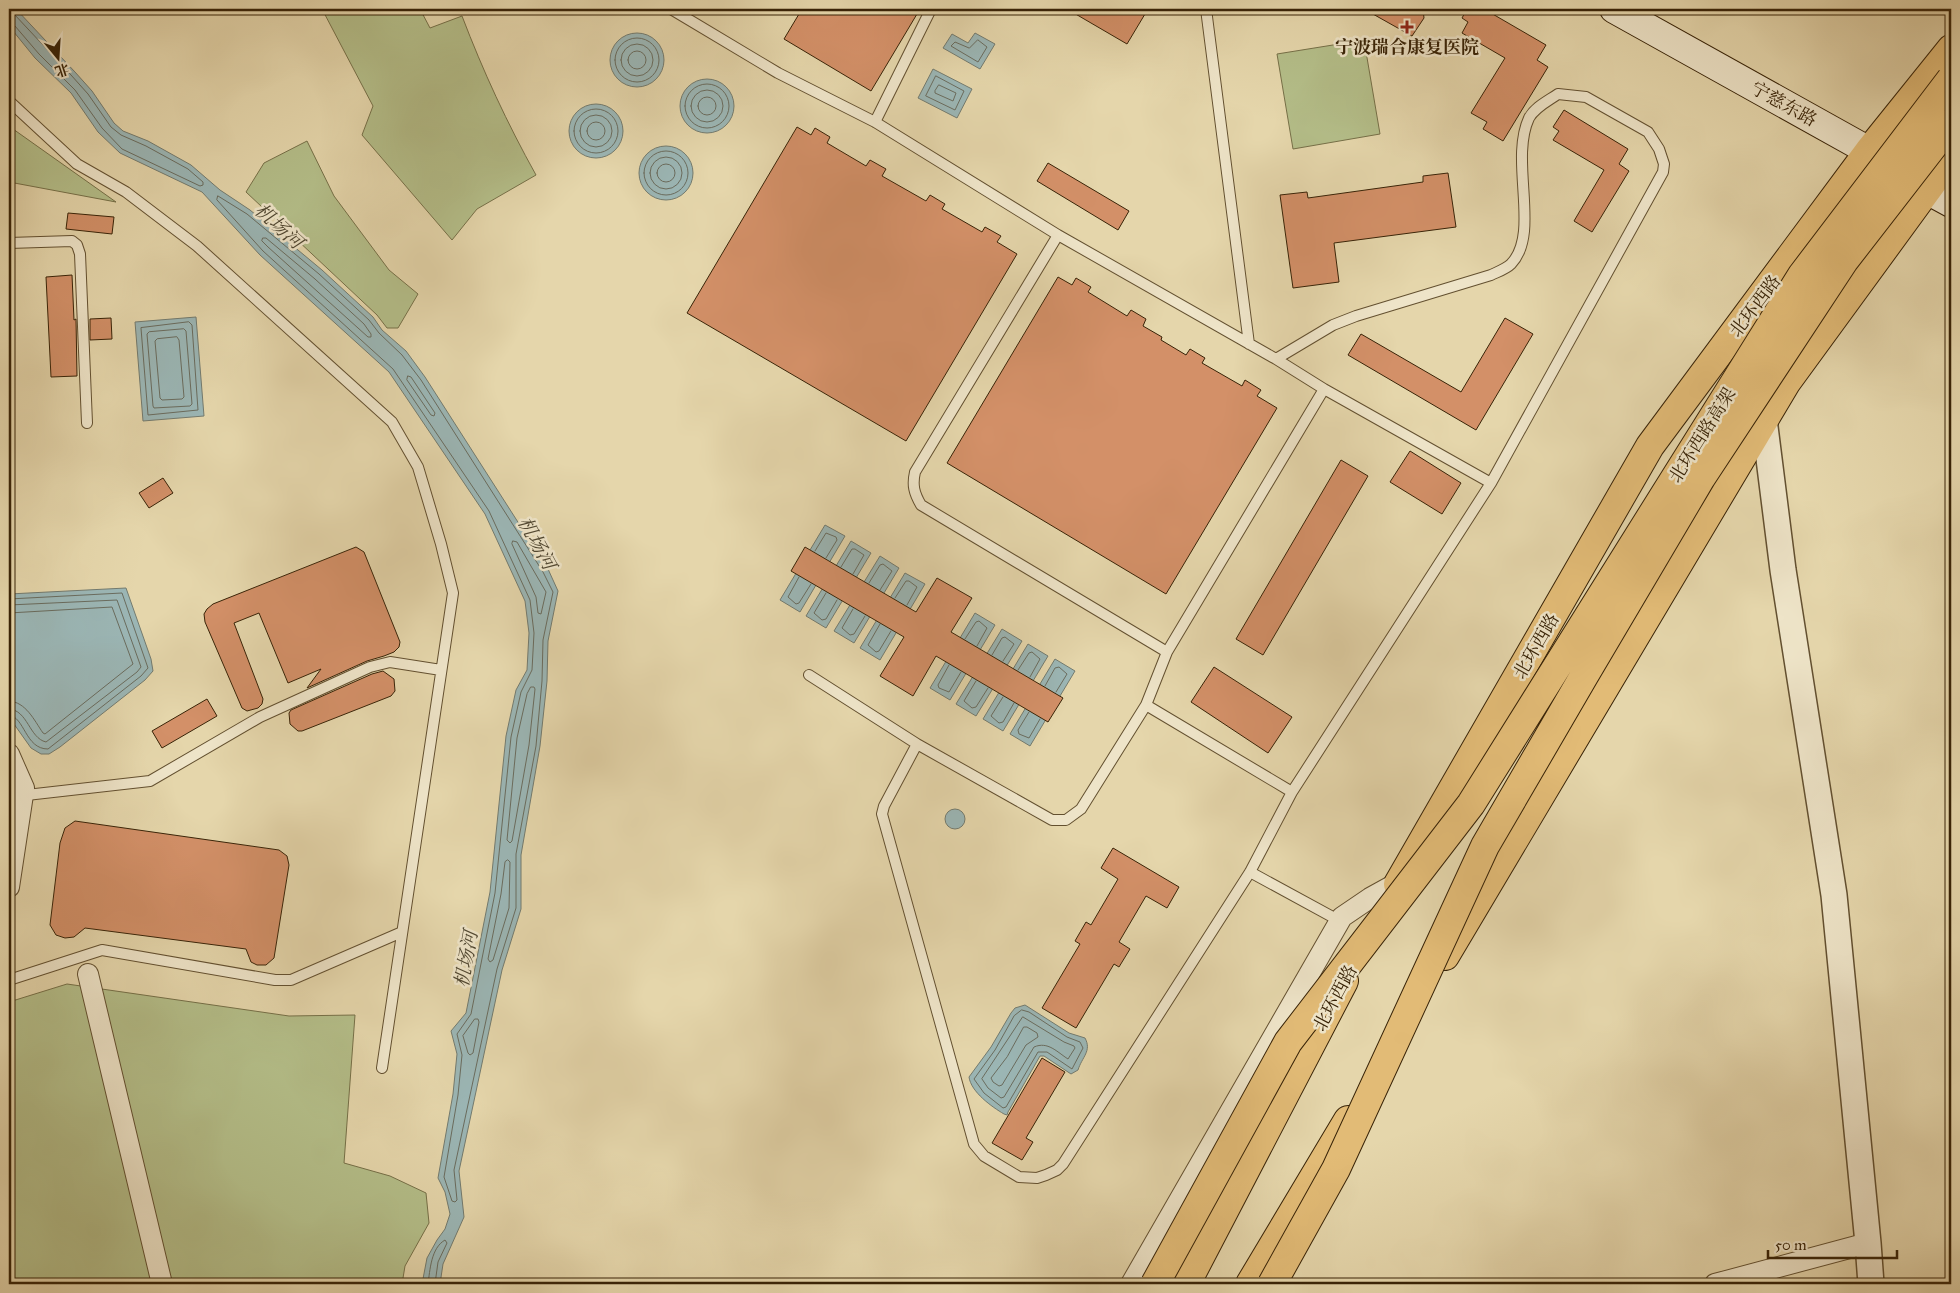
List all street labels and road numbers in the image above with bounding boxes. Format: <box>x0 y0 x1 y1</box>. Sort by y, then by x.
street label: 宁慈东路 <box>1747 77 1821 131</box>
street label: 北环西路 <box>1725 271 1785 341</box>
street label: 北环西路高架 <box>1664 383 1740 487</box>
street label: 北环西路 <box>1508 609 1564 683</box>
street label: 北环西路 <box>1308 961 1362 1035</box>

